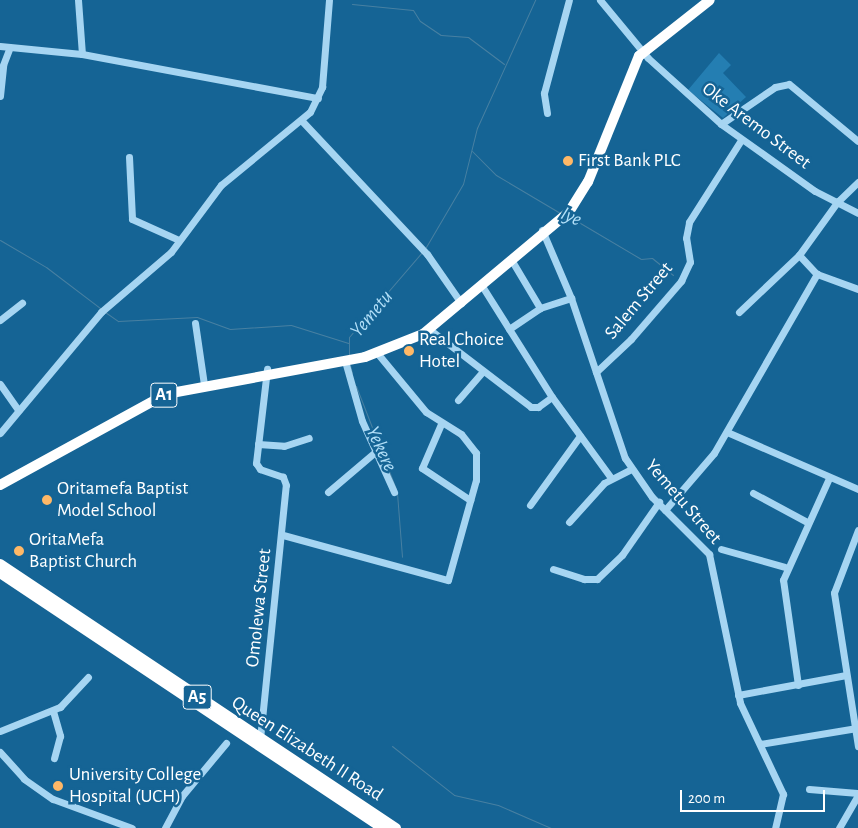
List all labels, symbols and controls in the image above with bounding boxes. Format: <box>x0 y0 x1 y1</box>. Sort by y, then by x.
street label: Oke Aremo Street <box>697 78 815 174</box>
place label: First Bank PLC <box>578 150 681 172</box>
marker: First Bank PLC <box>562 155 574 167</box>
water label: Iye <box>557 202 585 232</box>
street label: Salem Street <box>600 258 678 344</box>
water label: Yemetu <box>345 285 399 343</box>
place label: Real Choice Hotel <box>419 329 504 373</box>
marker: Real Choice Hotel <box>403 345 415 357</box>
road number: A1 <box>150 380 178 410</box>
water label: Yekere <box>360 423 402 475</box>
street label: Yemetu Street <box>640 455 726 549</box>
place label: Oritamefa Baptist Model School <box>57 478 188 522</box>
marker: Oritamefa Baptist Model School <box>41 494 53 506</box>
place label: OritaMefa Baptist Church <box>29 529 137 573</box>
marker: OritaMefa Baptist Church <box>13 545 25 557</box>
street label: Omolewa Street <box>241 548 277 668</box>
road number: A5 <box>182 682 212 712</box>
street label: Queen Elizabeth II Road <box>227 692 387 806</box>
place label: University College Hospital (UCH) <box>69 764 201 808</box>
marker: University College Hospital (UCH) <box>51 779 65 793</box>
scale bar <box>683 780 828 812</box>
text: 200 m <box>688 791 725 806</box>

